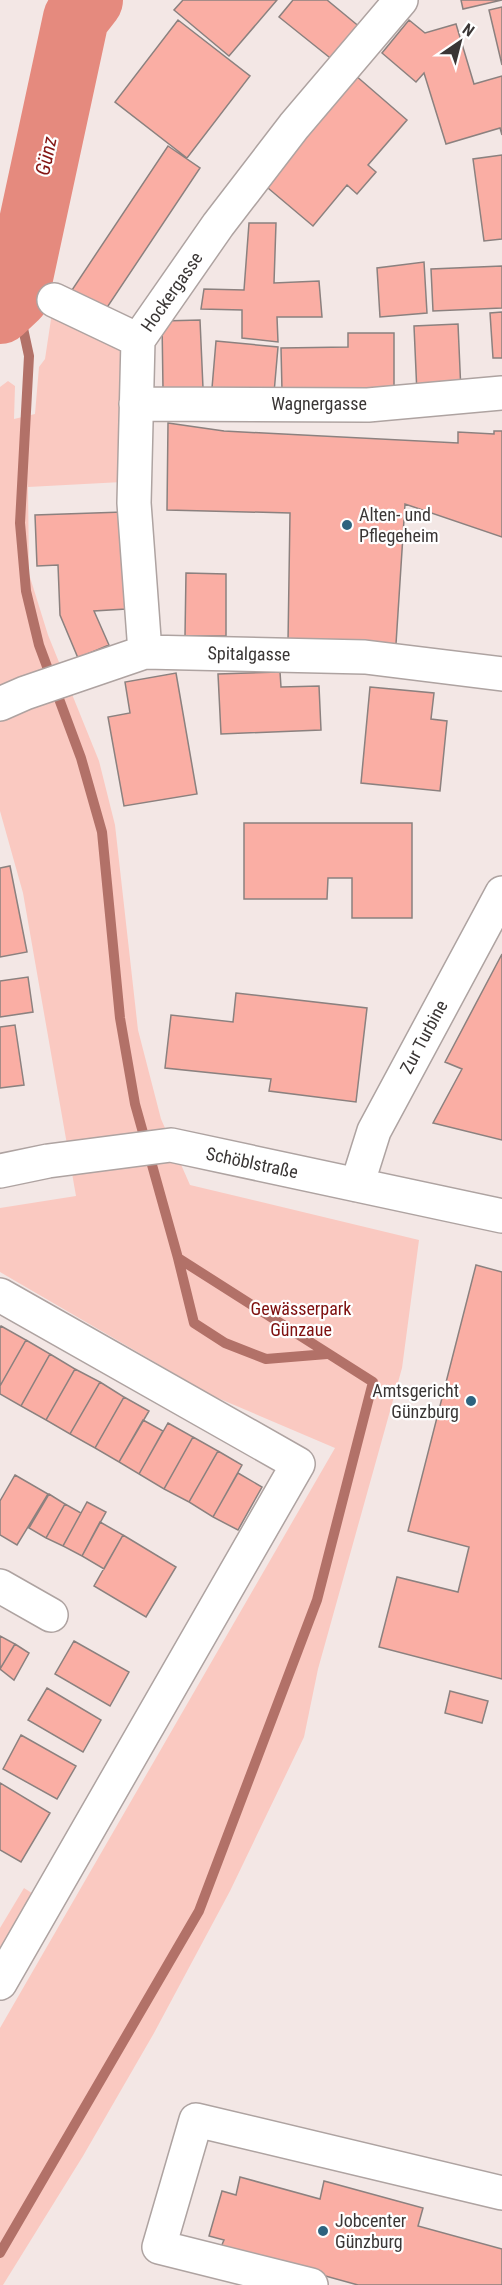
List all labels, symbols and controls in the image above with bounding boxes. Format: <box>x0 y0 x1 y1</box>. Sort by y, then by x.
north arrow <box>430 12 490 72</box>
text: N <box>459 20 478 41</box>
water label: Günz <box>30 134 62 177</box>
street label: Hockergasse <box>136 248 207 336</box>
street label: Wagnergasse <box>271 393 367 414</box>
place label: Alten- und Pflegeheim <box>359 504 439 546</box>
marker: Alten- und Pflegeheim <box>340 518 354 532</box>
street label: Spitalgasse <box>207 642 291 665</box>
street label: Zur Turbine <box>395 996 452 1077</box>
street label: Schöblstraße <box>204 1143 300 1183</box>
park label: Gewässerpark Günzaue <box>251 1298 351 1340</box>
place label: Amtsgericht Günzburg <box>372 1380 459 1422</box>
marker: Amtsgericht Günzburg <box>464 1394 478 1408</box>
place label: Jobcenter Günzburg <box>335 2210 407 2252</box>
marker: Jobcenter Günzburg <box>316 2224 330 2238</box>

